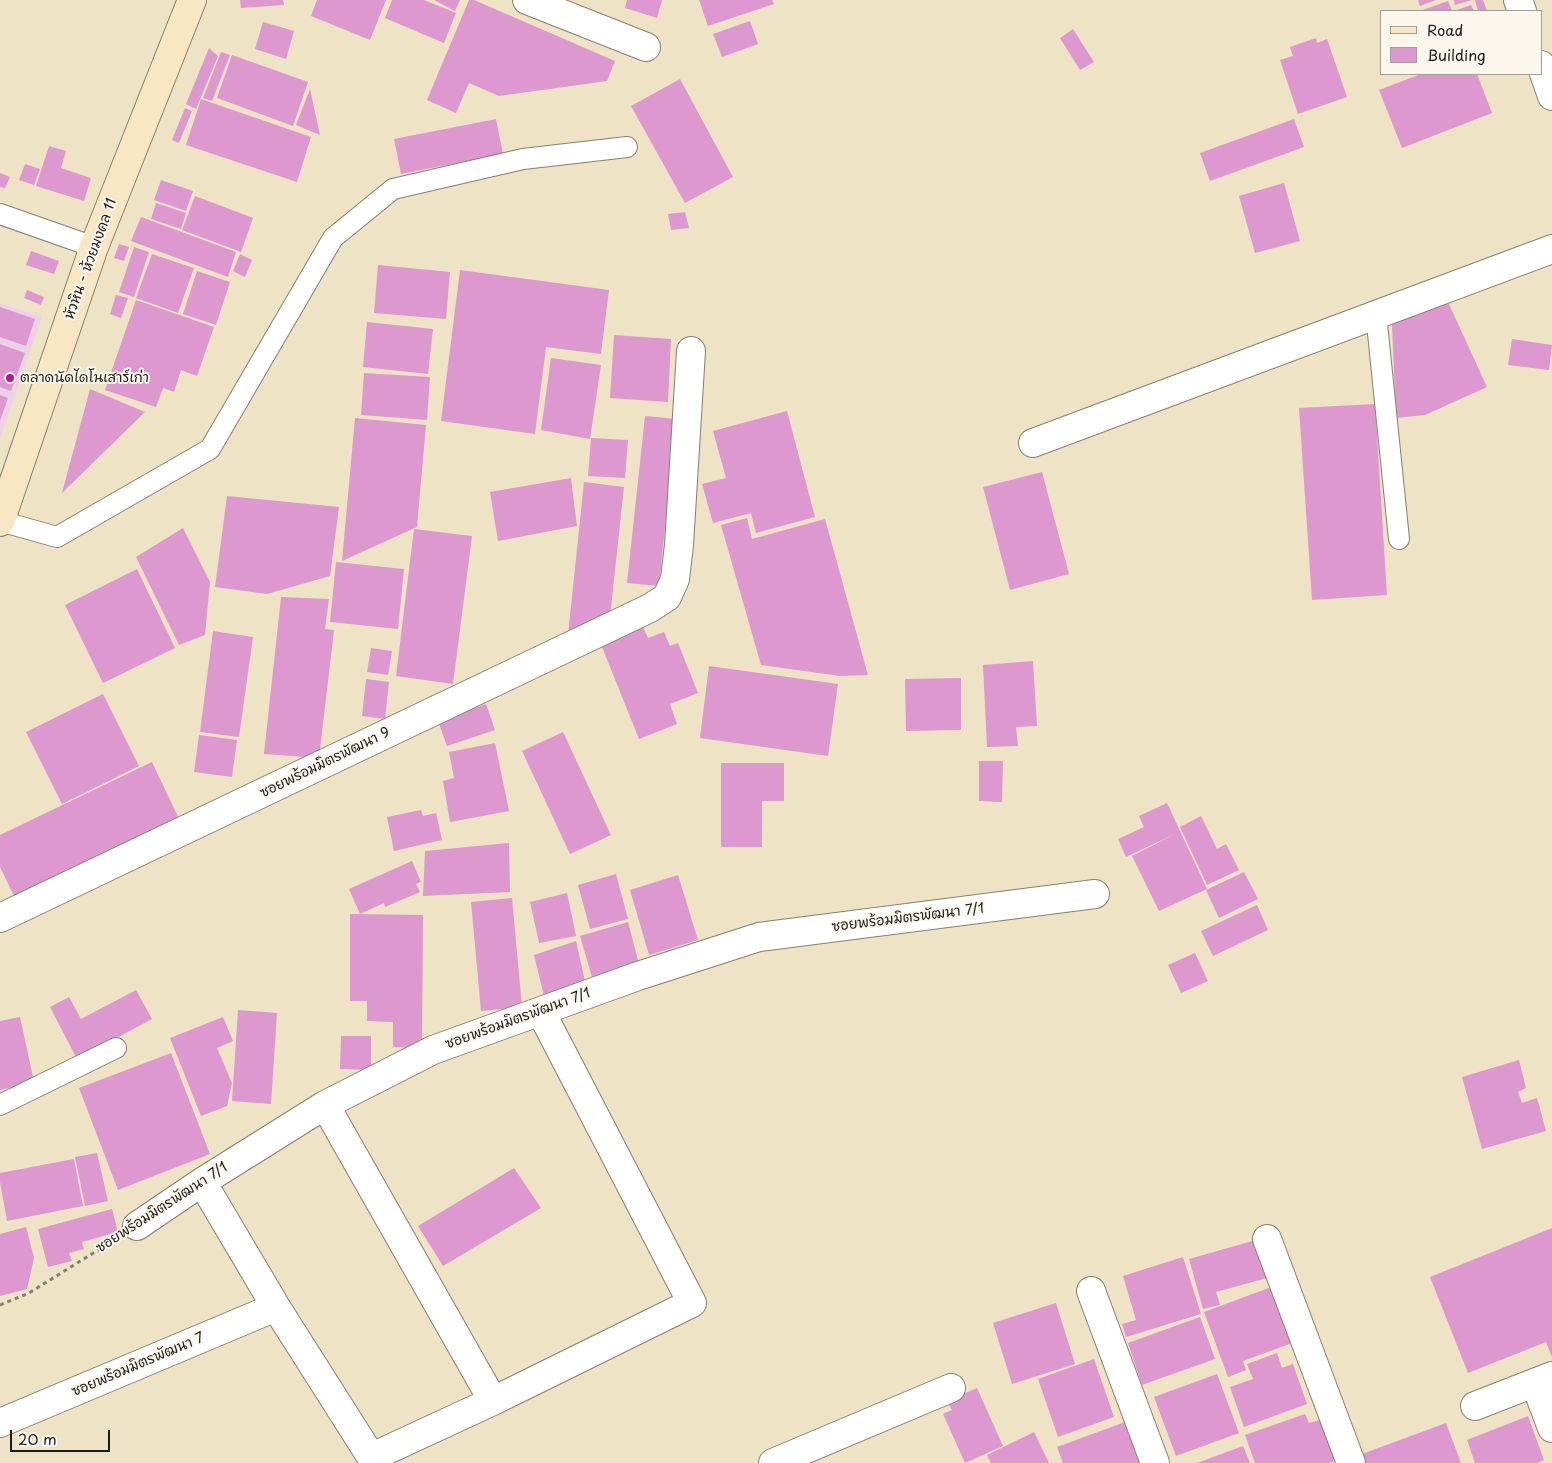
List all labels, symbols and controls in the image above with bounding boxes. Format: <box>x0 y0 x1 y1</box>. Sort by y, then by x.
legend <box>1380 10 1542 75</box>
text: Road <box>1427 18 1463 41</box>
text: Building <box>1427 43 1486 66</box>
street label: หัวหิน - ห้วยมงคล 11 <box>61 196 121 322</box>
place label: ตลาดนัดไดโนเสาร์เก่า <box>20 370 149 386</box>
marker: ตลาดนัดไดโนเสาร์เก่า <box>4 372 16 384</box>
street label: ซอยพร้อมมิตรพัฒนา 9 <box>257 724 393 802</box>
street label: ซอยพร้อมมิตรพัฒนา 7/1 <box>831 900 985 936</box>
street label: ซอยพร้อมมิตรพัฒนา 7/1 <box>443 985 593 1053</box>
street label: ซอยพร้อมมิตรพัฒนา 7/1 <box>93 1159 231 1257</box>
street label: ซอยพร้อมมิตรพัฒนา 7 <box>69 1329 207 1401</box>
scale bar <box>12 1420 112 1452</box>
text: 20 m <box>18 1427 57 1450</box>

